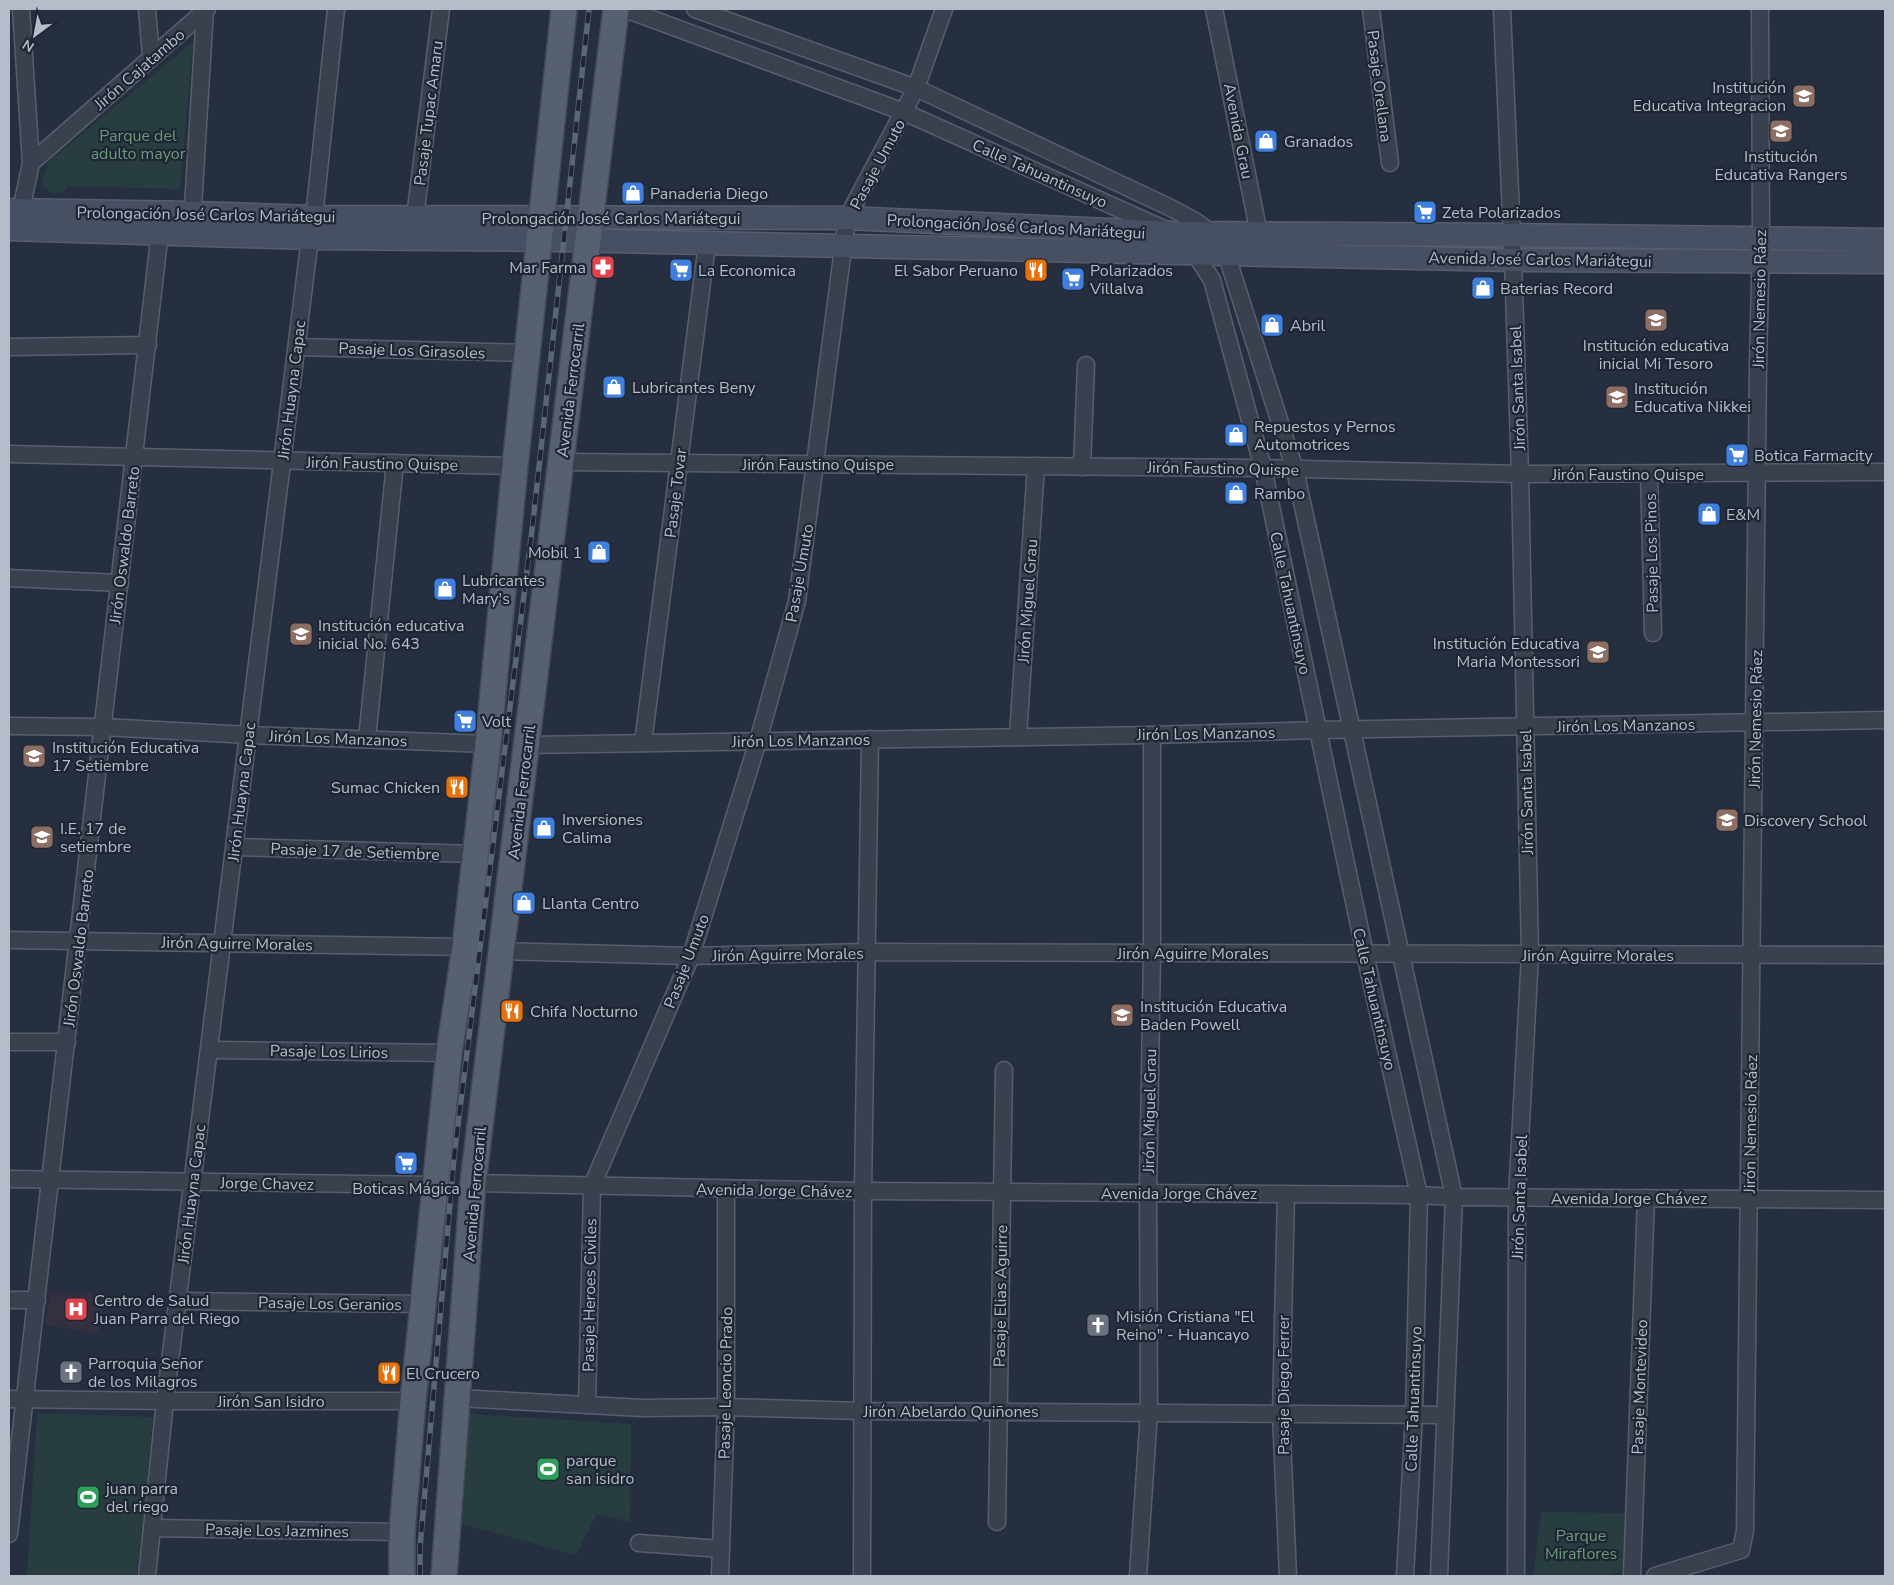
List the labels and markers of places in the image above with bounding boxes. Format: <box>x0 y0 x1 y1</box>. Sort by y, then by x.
place label: Institución Educativa Integracion <box>1633 77 1786 117</box>
school or university icon: Institución Educativa Integracion <box>1791 83 1817 109</box>
school or university icon: Institución Educativa Rangers <box>1768 118 1794 144</box>
shop icon: Granados <box>1253 128 1279 154</box>
place label: Granados <box>1284 131 1353 153</box>
place label: Institución Educativa Rangers <box>1715 146 1847 186</box>
shop icon: Panaderia Diego <box>620 180 646 206</box>
place label: Panaderia Diego <box>650 183 768 205</box>
supermarket icon: Zeta Polarizados <box>1412 199 1438 225</box>
place label: Zeta Polarizados <box>1442 202 1561 224</box>
pharmacy icon: Mar Farma <box>590 254 616 280</box>
place label: Mar Farma <box>509 257 586 279</box>
supermarket icon: La Economica <box>668 257 694 283</box>
restaurant icon: El Sabor Peruano <box>1023 257 1049 283</box>
place label: La Economica <box>698 260 796 282</box>
place label: El Sabor Peruano <box>894 260 1018 282</box>
place label: Polarizados Villalva <box>1089 260 1173 300</box>
supermarket icon: Polarizados Villalva <box>1060 266 1086 292</box>
shop icon: Baterias Record <box>1470 275 1496 301</box>
place label: Baterias Record <box>1500 278 1613 300</box>
school or university icon: Institución educativa inicial Mi Tesoro <box>1643 307 1669 333</box>
shop icon: Abril <box>1259 312 1285 338</box>
place label: Abril <box>1290 315 1325 337</box>
place label: Institución educativa inicial Mi Tesoro <box>1583 335 1729 375</box>
shop icon: Lubricantes Beny <box>601 374 627 400</box>
place label: Lubricantes Beny <box>632 377 756 399</box>
place label: Institución Educativa Nikkei <box>1634 378 1751 418</box>
school or university icon: Institución Educativa Nikkei <box>1604 384 1630 410</box>
place label: Repuestos y Pernos Automotrices <box>1254 416 1396 456</box>
shop icon: Repuestos y Pernos Automotrices <box>1223 422 1249 448</box>
supermarket icon: Botica Farmacity <box>1724 442 1750 468</box>
place label: Botica Farmacity <box>1754 445 1874 467</box>
shop icon: Rambo <box>1223 480 1249 506</box>
place label: Rambo <box>1254 483 1305 505</box>
shop icon: E&M <box>1696 501 1722 527</box>
place label: E&M <box>1726 504 1760 526</box>
shop icon: Mobil 1 <box>586 539 612 565</box>
place label: Mobil 1 <box>528 542 582 564</box>
place label: Lubricantes Mary's <box>462 570 545 610</box>
shop icon: Lubricantes Mary's <box>432 576 458 602</box>
place label: Institución educativa inicial No. 643 <box>318 615 464 655</box>
school or university icon: Institución educativa inicial No. 643 <box>288 621 314 647</box>
place label: Institución Educativa Maria Montessori <box>1433 633 1580 673</box>
school or university icon: Institución Educativa Maria Montessori <box>1585 639 1611 665</box>
supermarket icon: Volt <box>452 708 478 734</box>
place label: Volt <box>481 711 512 733</box>
place label: Institución Educativa 17 Setiembre <box>52 737 199 777</box>
school or university icon: Institución Educativa 17 Setiembre <box>21 743 47 769</box>
restaurant icon: Sumac Chicken <box>444 774 470 800</box>
place label: Sumac Chicken <box>331 777 440 799</box>
school or university icon: Discovery School <box>1714 807 1740 833</box>
place label: Inversiones Calima <box>562 809 643 849</box>
place label: Discovery School <box>1744 810 1868 832</box>
shop icon: Inversiones Calima <box>531 815 557 841</box>
place label: I.E. 17 de setiembre <box>60 818 131 858</box>
school or university icon: I.E. 17 de setiembre <box>29 824 55 850</box>
shop icon: Llanta Centro <box>511 890 537 916</box>
place label: Llanta Centro <box>542 893 639 915</box>
place label: Institución Educativa Baden Powell <box>1140 996 1287 1036</box>
restaurant icon: Chifa Nocturno <box>499 998 525 1024</box>
place label: Chifa Nocturno <box>530 1001 638 1023</box>
school or university icon: Institución Educativa Baden Powell <box>1109 1002 1135 1028</box>
supermarket icon: Boticas Mágica <box>393 1150 419 1176</box>
place label: Boticas Mágica <box>352 1178 460 1200</box>
place label: Centro de Salud Juan Parra del Riego <box>93 1290 240 1330</box>
hospital icon: Centro de Salud Juan Parra del Riego <box>63 1296 89 1322</box>
place label: Misión Cristiana "El Reino" - Huancayo <box>1116 1306 1255 1346</box>
church icon: Misión Cristiana "El Reino" - Huancayo <box>1085 1312 1111 1338</box>
place label: Parroquia Señor de los Milagros <box>88 1353 203 1393</box>
church icon: Parroquia Señor de los Milagros <box>58 1359 84 1385</box>
restaurant icon: El Crucero <box>376 1360 402 1386</box>
place label: El Crucero <box>406 1363 480 1385</box>
place label: parque san isidro <box>566 1450 634 1490</box>
sports icon: parque san isidro <box>535 1456 561 1482</box>
place label: juan parra del riego <box>105 1478 178 1518</box>
sports icon: juan parra del riego <box>75 1484 101 1510</box>

